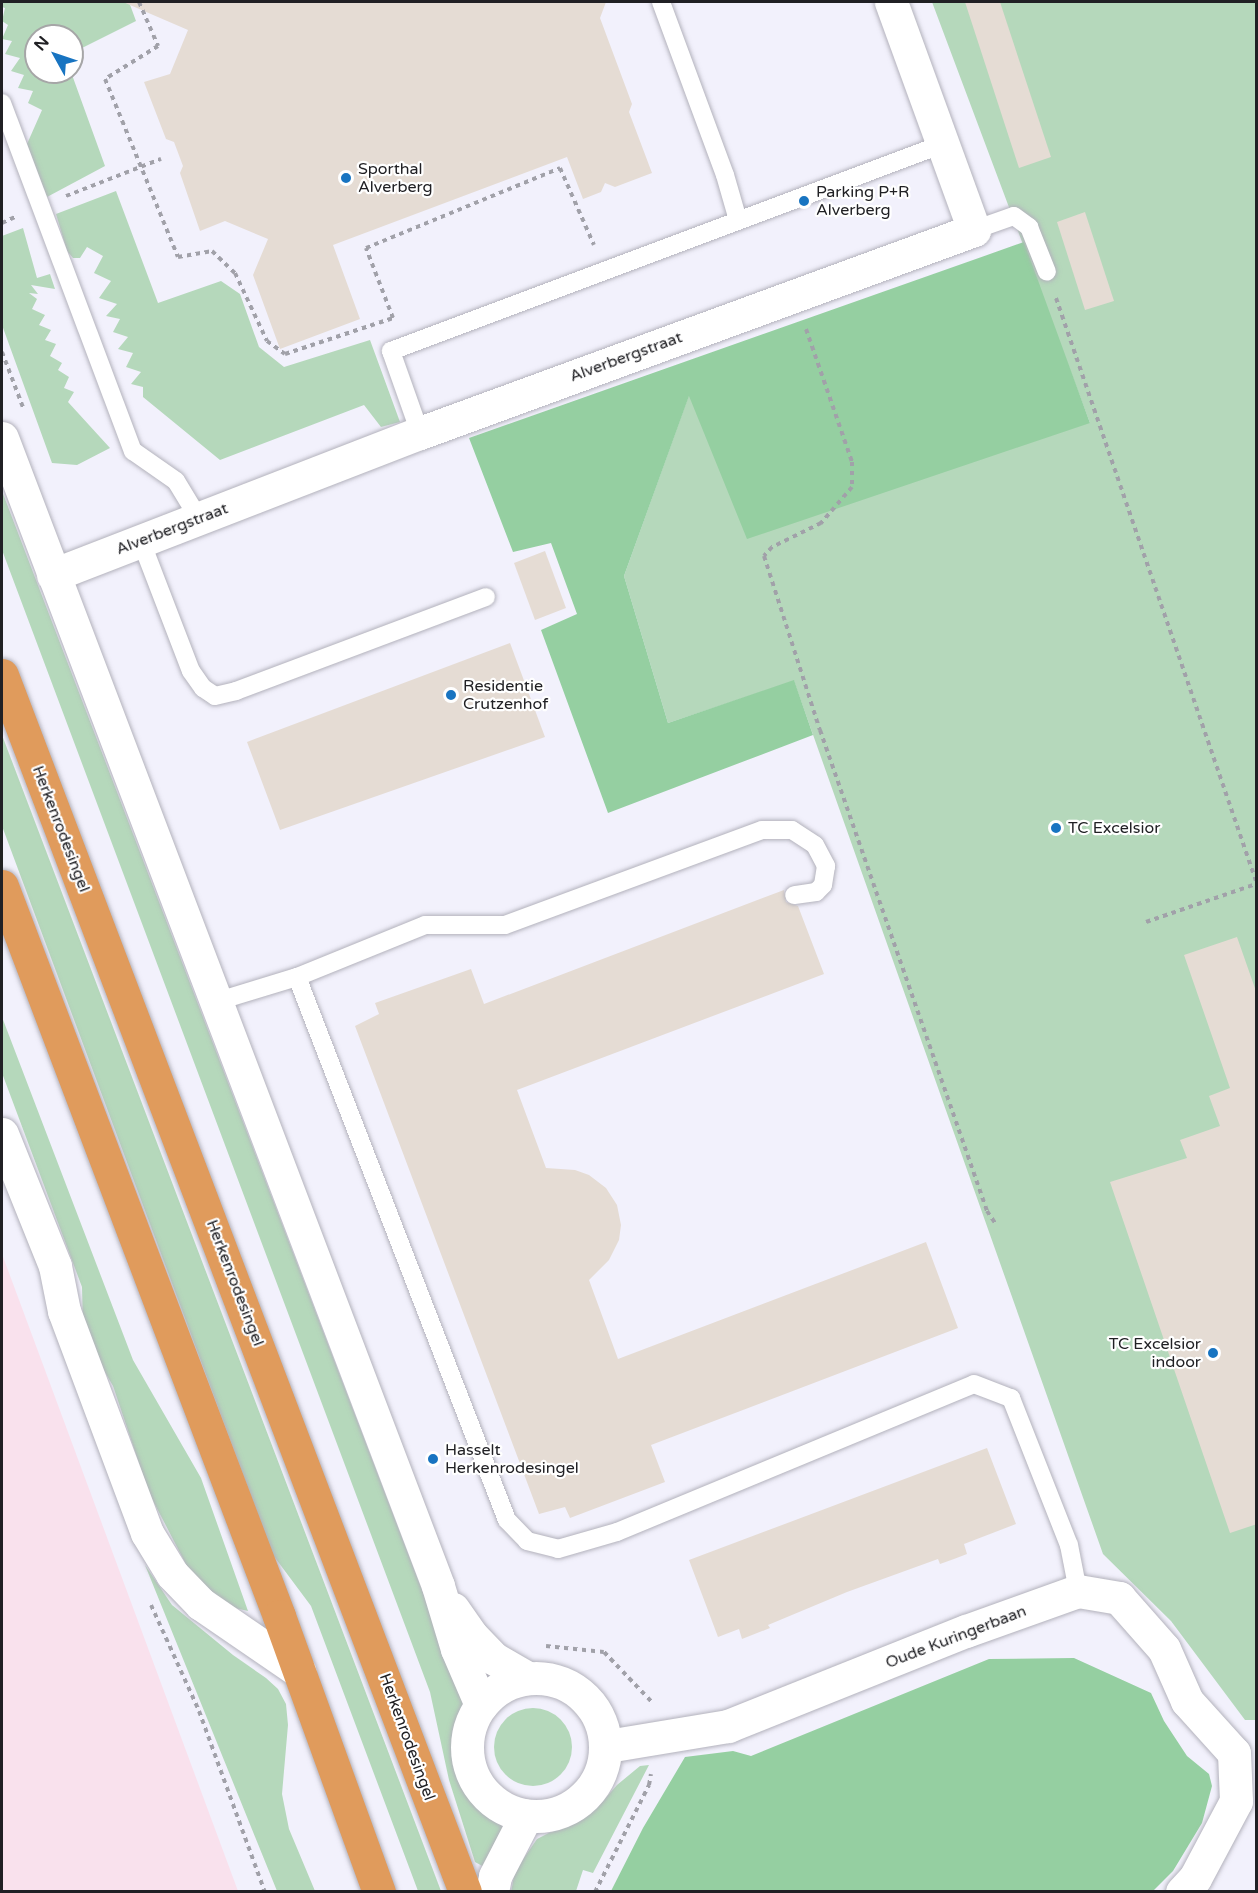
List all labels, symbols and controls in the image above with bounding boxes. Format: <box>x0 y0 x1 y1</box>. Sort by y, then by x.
north arrow <box>24 24 84 84</box>
text: N <box>30 32 54 55</box>
place label: Sporthal Alverberg <box>358 159 433 197</box>
marker: Sporthal Alverberg <box>339 171 353 185</box>
place label: Parking P+R Alverberg <box>816 182 909 220</box>
marker: Parking P+R Alverberg <box>797 194 811 208</box>
street label: Alverbergstraat <box>567 328 685 386</box>
street label: Alverbergstraat <box>113 499 231 559</box>
place label: Residentie Crutzenhof <box>463 676 548 714</box>
marker: Residentie Crutzenhof <box>444 688 458 702</box>
street label: Herkenrodesingel <box>28 763 94 895</box>
place label: TC Excelsior <box>1068 818 1160 838</box>
marker: TC Excelsior <box>1049 821 1063 835</box>
street label: Herkenrodesingel <box>202 1217 268 1349</box>
place label: TC Excelsior indoor <box>1109 1334 1201 1372</box>
marker: TC Excelsior indoor <box>1206 1346 1220 1360</box>
place label: Hasselt Herkenrodesingel <box>445 1440 579 1478</box>
marker: Hasselt Herkenrodesingel <box>426 1452 440 1466</box>
street label: Oude Kuringerbaan <box>883 1601 1029 1673</box>
street label: Herkenrodesingel <box>375 1671 439 1803</box>

